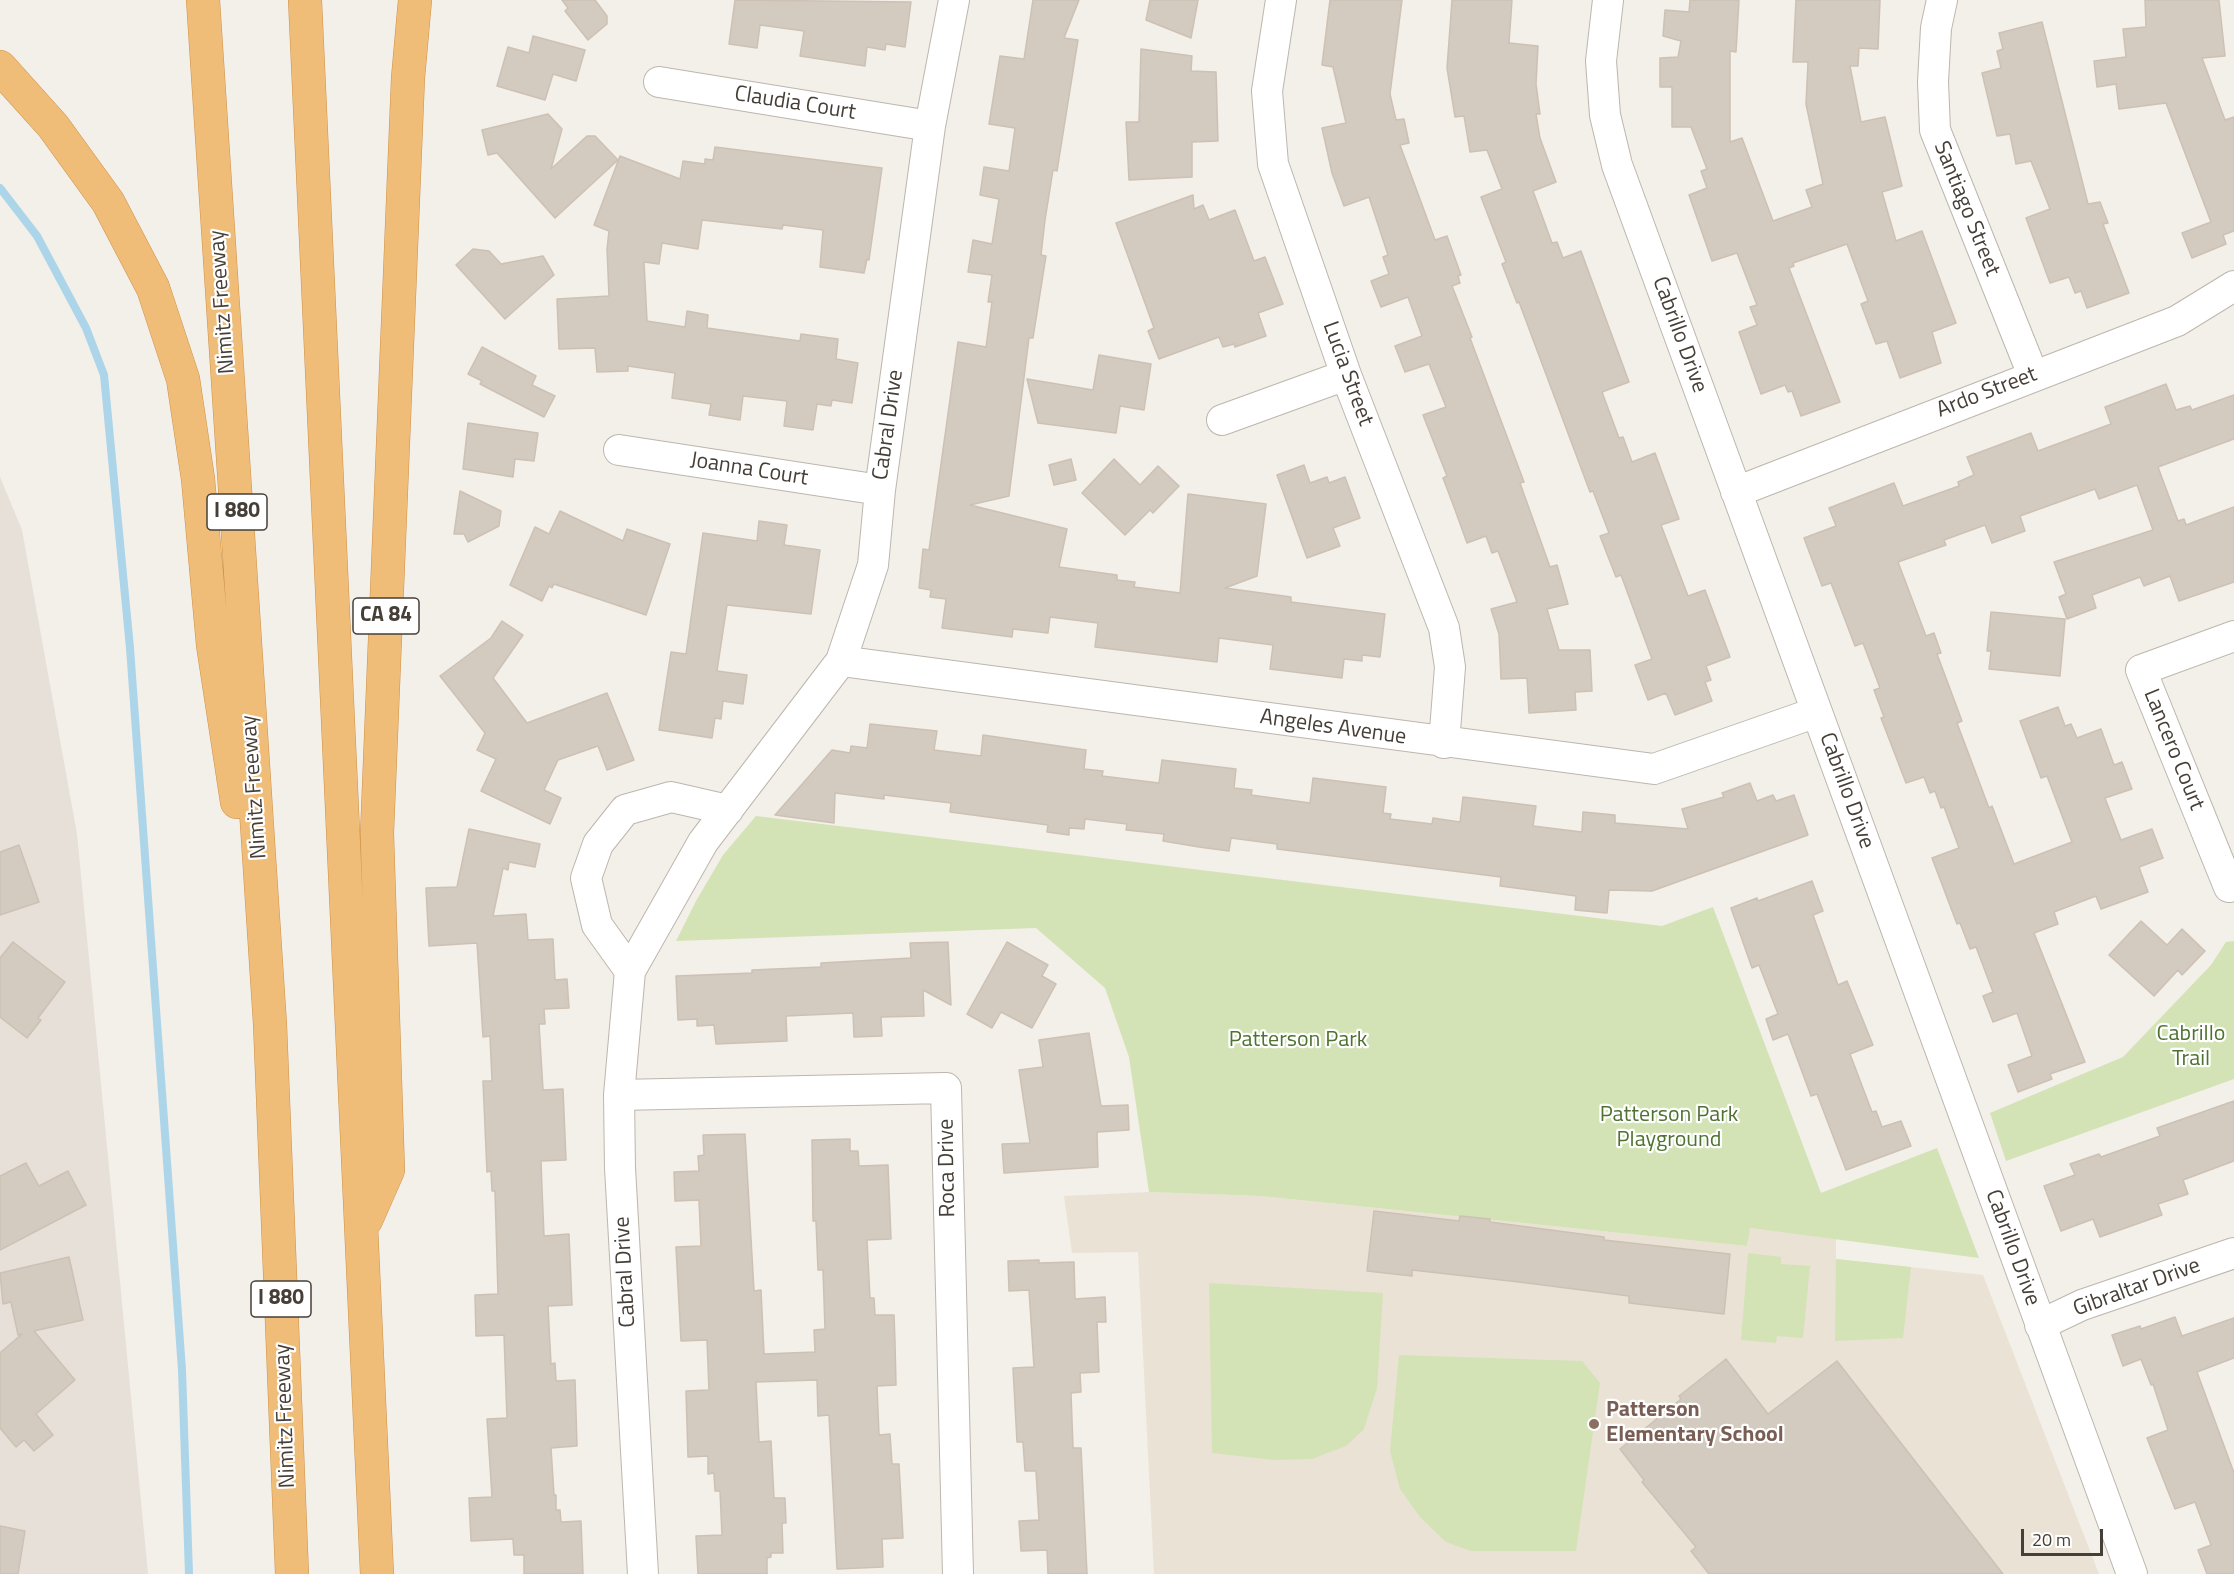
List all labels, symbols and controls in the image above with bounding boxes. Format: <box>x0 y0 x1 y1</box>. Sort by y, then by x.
street label: Claudia Court <box>732 81 858 127</box>
street label: Santiago Street <box>1927 138 2005 280</box>
street label: Nimitz Freeway <box>205 229 241 375</box>
street label: Cabrillo Drive <box>1646 273 1712 397</box>
street label: Lucia Street <box>1316 318 1378 430</box>
street label: Ardo Street <box>1933 362 2041 424</box>
street label: Cabral Drive <box>868 368 910 482</box>
street label: Joanna Court <box>688 448 810 492</box>
road number: I 880 <box>207 494 267 530</box>
road number: CA 84 <box>353 598 419 634</box>
street label: Lancero Court <box>2137 686 2209 814</box>
street label: Angeles Avenue <box>1258 705 1408 751</box>
street label: Nimitz Freeway <box>237 714 273 860</box>
street label: Cabrillo Drive <box>1813 729 1879 853</box>
park label: Cabrillo Trail <box>2157 1022 2225 1074</box>
park label: Patterson Park <box>1229 1028 1367 1054</box>
park label: Patterson Park Playground <box>1600 1103 1738 1154</box>
street label: Roca Drive <box>934 1119 962 1217</box>
street label: Cabrillo Drive <box>1979 1186 2045 1310</box>
street label: Cabral Drive <box>610 1216 642 1328</box>
street label: Gibraltar Drive <box>2070 1253 2204 1323</box>
road number: I 880 <box>251 1281 311 1317</box>
street label: Nimitz Freeway <box>270 1343 302 1489</box>
place label: Patterson Elementary School <box>1606 1398 1784 1450</box>
marker: Patterson Elementary School <box>1587 1417 1601 1431</box>
scale bar <box>2024 1517 2106 1555</box>
text: 20 m <box>2032 1526 2071 1553</box>

